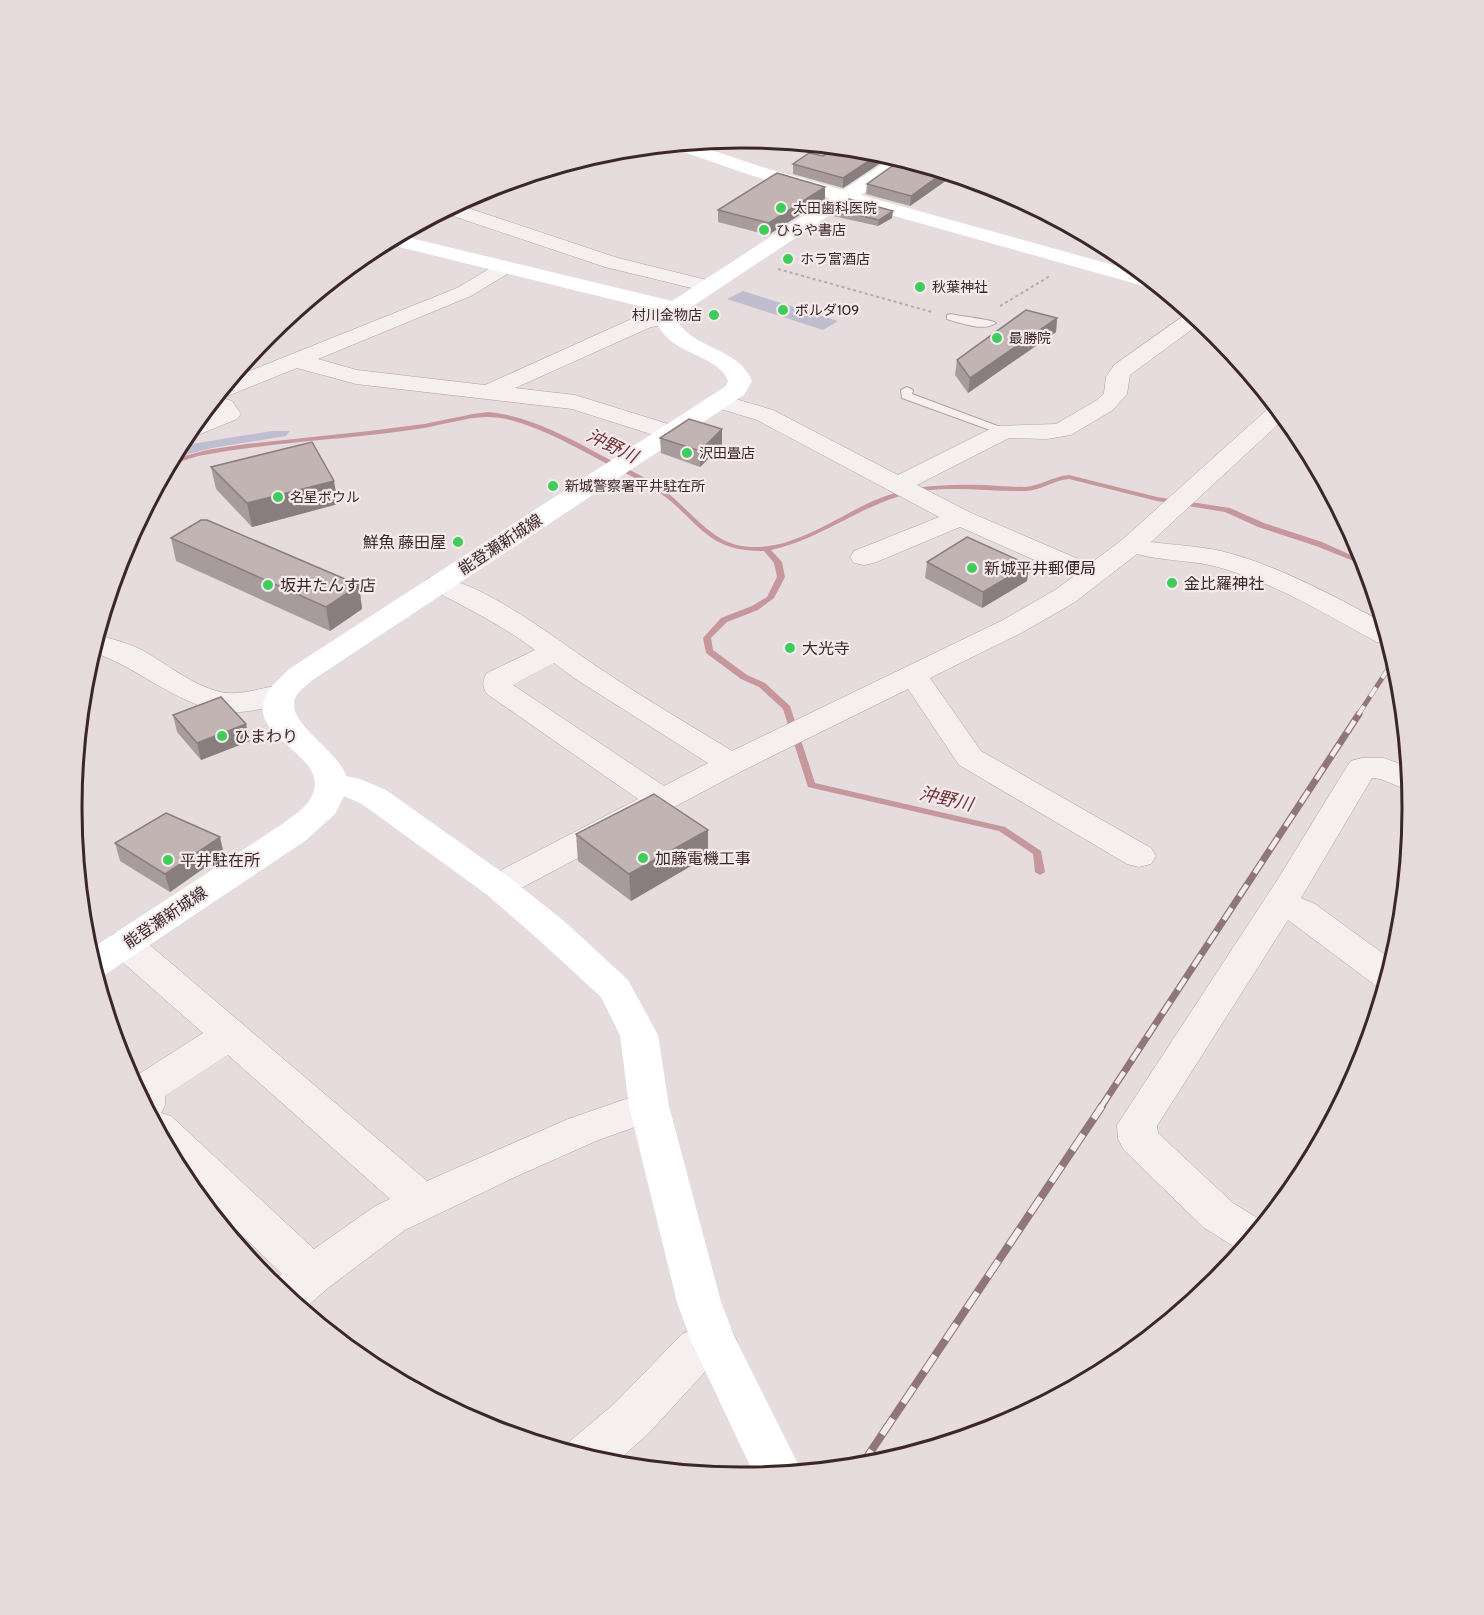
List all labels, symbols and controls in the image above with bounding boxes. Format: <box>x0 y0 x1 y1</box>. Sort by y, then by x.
place label: 太田歯科医院 <box>793 199 877 217</box>
marker: 太田歯科医院 <box>774 201 788 215</box>
place label: ひらや書店 <box>776 221 846 239</box>
marker: ひらや書店 <box>757 223 771 237</box>
place label: ホラ富酒店 <box>800 250 870 268</box>
marker: ホラ富酒店 <box>781 252 795 266</box>
place label: 秋葉神社 <box>932 278 988 296</box>
marker: 秋葉神社 <box>913 280 927 294</box>
place label: ボルダ109 <box>795 301 859 319</box>
marker: ボルダ109 <box>776 303 790 317</box>
place label: 村川金物店 <box>632 306 702 324</box>
marker: 村川金物店 <box>707 308 721 322</box>
place label: 最勝院 <box>1009 329 1051 347</box>
marker: 最勝院 <box>990 331 1004 345</box>
water label: 沖野川 <box>583 424 643 469</box>
place label: 沢田畳店 <box>699 444 755 462</box>
marker: 沢田畳店 <box>680 446 694 460</box>
place label: 新城警察署平井駐在所 <box>565 477 705 495</box>
marker: 新城警察署平井駐在所 <box>546 479 560 493</box>
place label: 名星ボウル <box>290 488 360 506</box>
marker: 名星ボウル <box>271 490 285 504</box>
street label: 能登瀬新城線 <box>455 510 546 579</box>
place label: 鮮魚 藤田屋 <box>362 533 446 552</box>
marker: 鮮魚 藤田屋 <box>451 535 465 549</box>
place label: 新城平井郵便局 <box>984 559 1096 578</box>
marker: 新城平井郵便局 <box>965 561 979 575</box>
place label: 金比羅神社 <box>1184 574 1264 593</box>
place label: 坂井たんす店 <box>280 576 376 595</box>
marker: 金比羅神社 <box>1165 576 1179 590</box>
marker: 坂井たんす店 <box>261 578 275 592</box>
place label: 大光寺 <box>802 639 850 658</box>
marker: 大光寺 <box>783 641 797 655</box>
place label: ひまわり <box>234 727 298 746</box>
marker: ひまわり <box>215 729 229 743</box>
water label: 沖野川 <box>917 782 977 816</box>
place label: 加藤電機工事 <box>655 849 751 868</box>
place label: 平井駐在所 <box>180 851 260 870</box>
marker: 加藤電機工事 <box>636 851 650 865</box>
marker: 平井駐在所 <box>161 853 175 867</box>
street label: 能登瀬新城線 <box>120 883 210 952</box>

